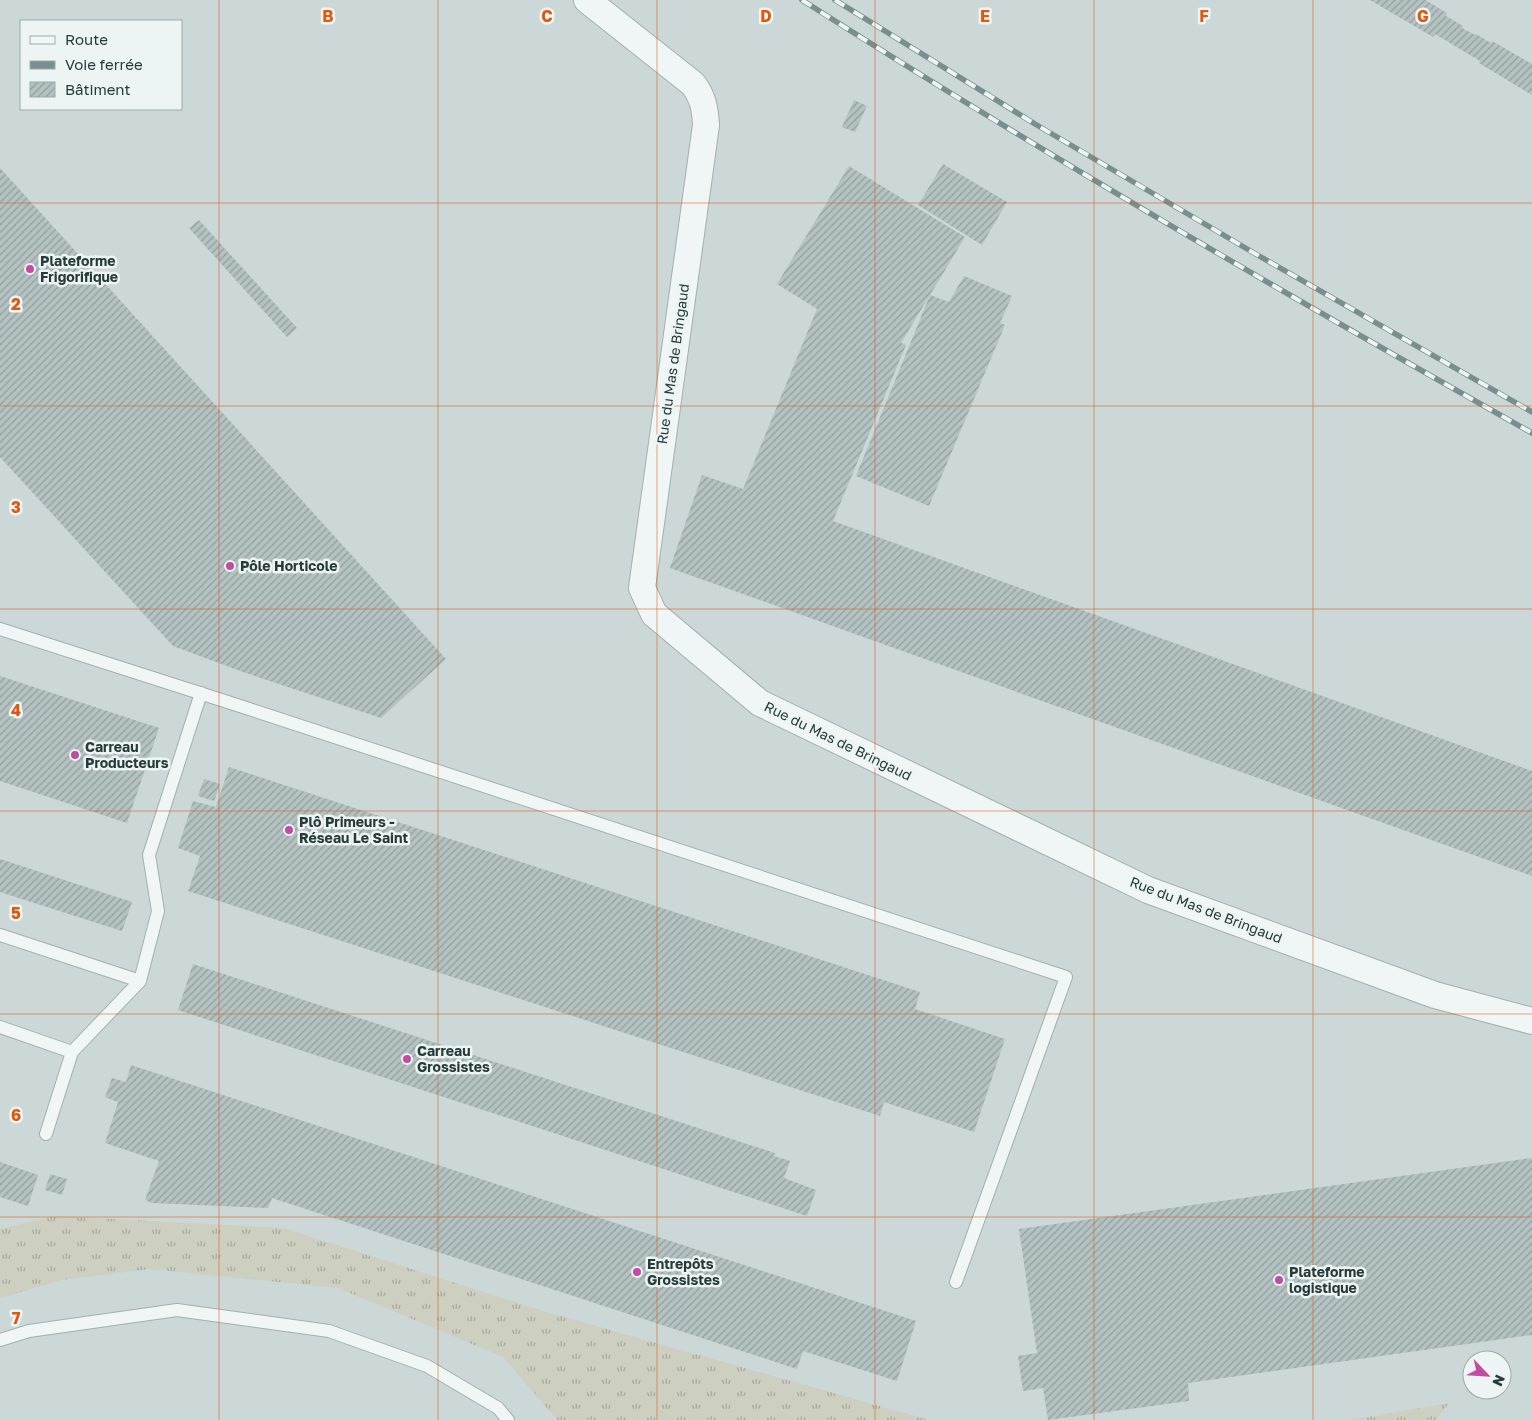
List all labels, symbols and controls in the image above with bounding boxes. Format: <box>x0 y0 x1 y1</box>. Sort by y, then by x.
text: B <box>322 6 334 26</box>
text: C <box>541 6 553 26</box>
text: D <box>760 6 772 26</box>
text: E <box>980 6 990 26</box>
text: F <box>1199 6 1209 26</box>
text: G <box>1417 6 1429 26</box>
legend <box>20 20 182 110</box>
text: Route <box>65 30 108 48</box>
text: Voie ferrée <box>65 55 143 73</box>
text: Bâtiment <box>65 80 130 98</box>
place label: Plateforme Frigorifique <box>40 252 118 285</box>
marker: Plateforme Frigorifique <box>24 263 36 275</box>
street label: Rue du Mas de Bringaud <box>653 283 692 445</box>
text: 2 <box>11 294 21 314</box>
text: 3 <box>11 497 21 517</box>
place label: Pôle Horticole <box>240 557 338 574</box>
marker: Pôle Horticole <box>224 560 236 572</box>
street label: Rue du Mas de Bringaud <box>762 697 915 784</box>
text: 4 <box>11 700 21 720</box>
place label: Carreau Producteurs <box>85 738 169 771</box>
marker: Carreau Producteurs <box>69 749 81 761</box>
place label: Plô Primeurs - Réseau Le Saint <box>299 813 408 846</box>
marker: Plô Primeurs - Réseau Le Saint <box>283 824 295 836</box>
street label: Rue du Mas de Bringaud <box>1128 873 1285 946</box>
text: 5 <box>11 903 21 923</box>
place label: Carreau Grossistes <box>417 1042 490 1075</box>
marker: Carreau Grossistes <box>401 1053 413 1065</box>
text: 6 <box>11 1105 21 1125</box>
place label: Entrepôts Grossistes <box>647 1255 720 1288</box>
place label: Plateforme logistique <box>1289 1263 1364 1296</box>
marker: Entrepôts Grossistes <box>631 1266 643 1278</box>
marker: Plateforme logistique <box>1273 1274 1285 1286</box>
text: 7 <box>12 1308 21 1328</box>
north arrow <box>1462 1350 1512 1400</box>
text: N <box>1489 1372 1509 1389</box>

